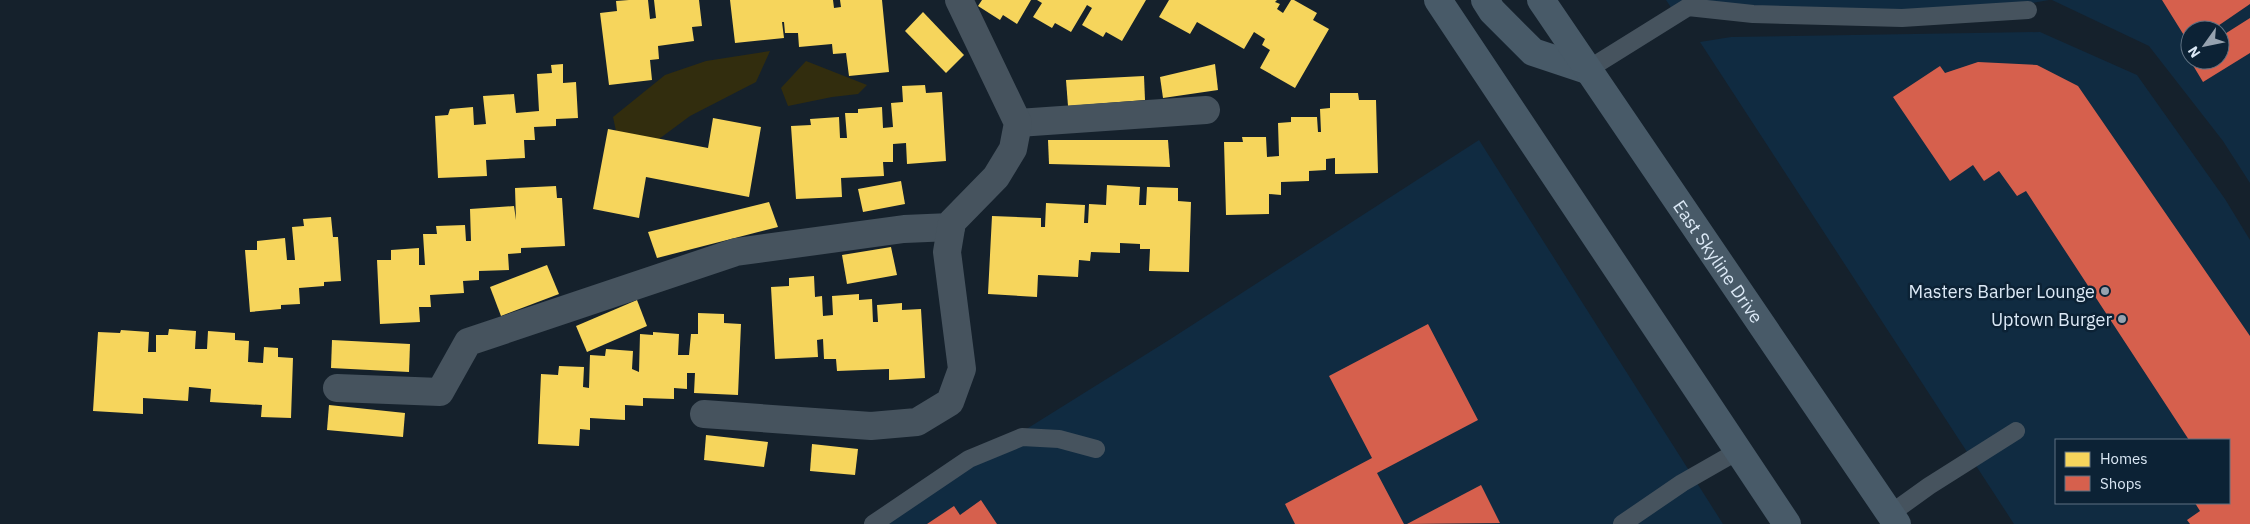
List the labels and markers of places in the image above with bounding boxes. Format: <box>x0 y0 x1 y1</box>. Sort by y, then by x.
place label: Masters Barber Lounge <box>1909 280 2095 303</box>
marker: Masters Barber Lounge <box>2099 285 2111 297</box>
place label: Uptown Burger <box>1991 308 2112 331</box>
marker: Uptown Burger <box>2116 313 2128 325</box>

